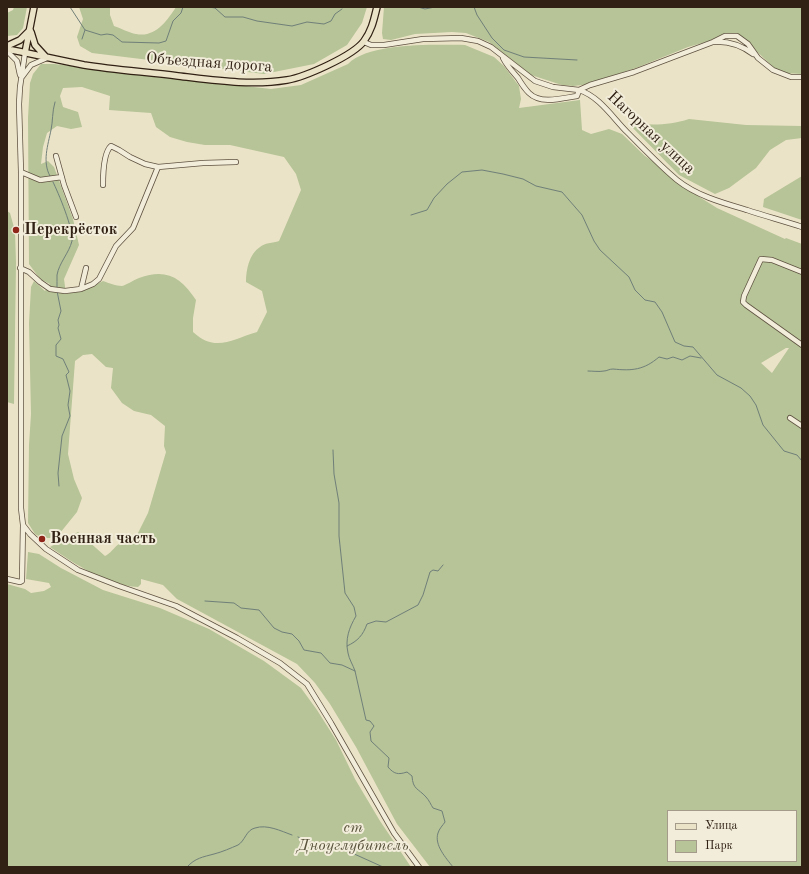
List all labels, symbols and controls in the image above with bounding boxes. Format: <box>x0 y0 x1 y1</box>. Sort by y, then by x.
street label: Объездная дорога <box>145 49 273 77</box>
street label: Нагорная улица <box>603 87 699 179</box>
place label: Перекрёсток <box>24 220 117 240</box>
marker: Перекрёсток <box>11 225 21 235</box>
place label: Военная часть <box>50 529 156 549</box>
marker: Военная часть <box>37 534 47 544</box>
legend <box>667 810 797 862</box>
park label: ст Дноуглубитель <box>297 818 409 856</box>
text: Улица <box>705 820 738 832</box>
text: Парк <box>705 840 733 852</box>

